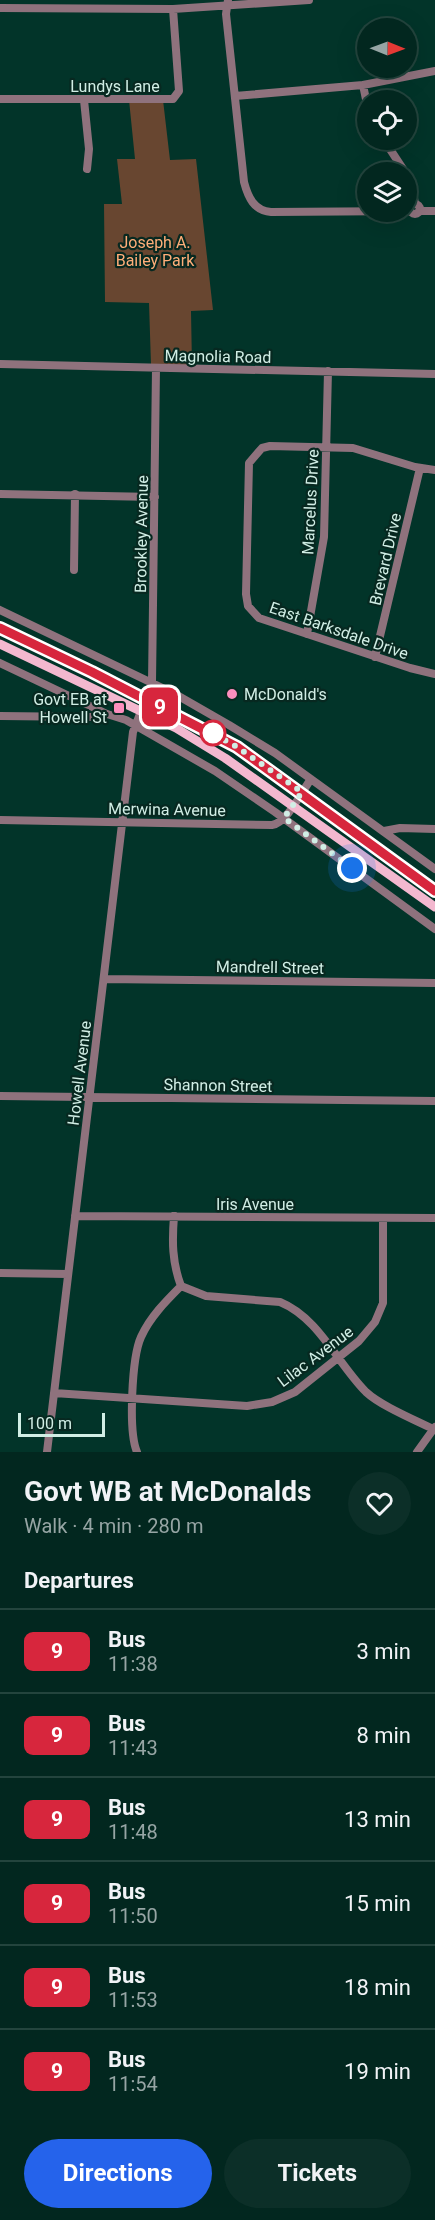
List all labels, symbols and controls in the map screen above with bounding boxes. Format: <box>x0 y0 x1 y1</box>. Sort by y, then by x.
north arrow <box>357 18 417 78</box>
map controls <box>357 18 417 222</box>
street label: Lundys Lane <box>70 77 160 96</box>
button: locate <box>357 90 417 150</box>
button: layers <box>357 162 417 222</box>
park label: Joseph A. Bailey Park <box>116 233 195 270</box>
street label: Magnolia Road <box>164 346 272 367</box>
street label: Marcelus Drive <box>298 449 323 555</box>
street label: Brookley Avenue <box>131 475 152 593</box>
street label: Brevard Drive <box>366 511 405 607</box>
street label: East Barksdale Drive <box>267 598 411 663</box>
place label: McDonald's <box>244 685 327 704</box>
marker: McDonald's <box>225 687 239 701</box>
line badge: 9 <box>140 688 180 726</box>
place label: Govt EB at Howell St <box>33 690 107 727</box>
text: 9 <box>154 695 166 719</box>
marker: Govt EB at Howell St <box>112 701 126 715</box>
unlabelled marker <box>200 720 226 746</box>
street label: Merwina Avenue <box>108 799 226 820</box>
your location <box>337 853 367 883</box>
street label: Mandrell Street <box>216 957 324 978</box>
street label: Howell Avenue <box>64 1020 95 1126</box>
street label: Shannon Street <box>163 1075 273 1096</box>
street label: Iris Avenue <box>216 1195 294 1214</box>
street label: Lilac Avenue <box>274 1322 357 1391</box>
scale bar <box>18 1410 105 1438</box>
text: 100 m <box>27 1414 72 1433</box>
button: heart <box>348 1472 411 1535</box>
text: Govt WB at McDonalds <box>24 1475 311 1508</box>
text: Walk · 4 min · 280 m <box>24 1514 203 1538</box>
text: Departures <box>24 1568 134 1593</box>
text: Bus <box>108 1627 146 1652</box>
text: 9 <box>51 1639 63 1663</box>
text: 3 min <box>356 1639 411 1664</box>
text: 11:38 <box>108 1652 158 1676</box>
text: Bus <box>108 1711 146 1736</box>
text: 9 <box>51 1723 63 1747</box>
text: 8 min <box>356 1723 411 1748</box>
text: 11:43 <box>108 1736 158 1760</box>
text: Bus <box>108 1795 146 1820</box>
text: 9 <box>51 1807 63 1831</box>
text: 13 min <box>344 1807 411 1832</box>
text: 11:48 <box>108 1820 158 1844</box>
text: Bus <box>108 1879 146 1904</box>
text: 9 <box>51 1891 63 1915</box>
text: 15 min <box>344 1891 411 1916</box>
text: 11:50 <box>108 1904 158 1928</box>
text: Bus <box>108 1963 146 1988</box>
text: 9 <box>51 1975 63 1999</box>
text: 18 min <box>344 1975 411 2000</box>
text: 11:53 <box>108 1988 158 2012</box>
text: Bus <box>108 2047 146 2072</box>
text: 9 <box>51 2059 63 2083</box>
text: 19 min <box>344 2059 411 2084</box>
text: 11:54 <box>108 2072 158 2096</box>
button: Directions <box>24 2139 212 2208</box>
button: Tickets <box>224 2139 411 2208</box>

